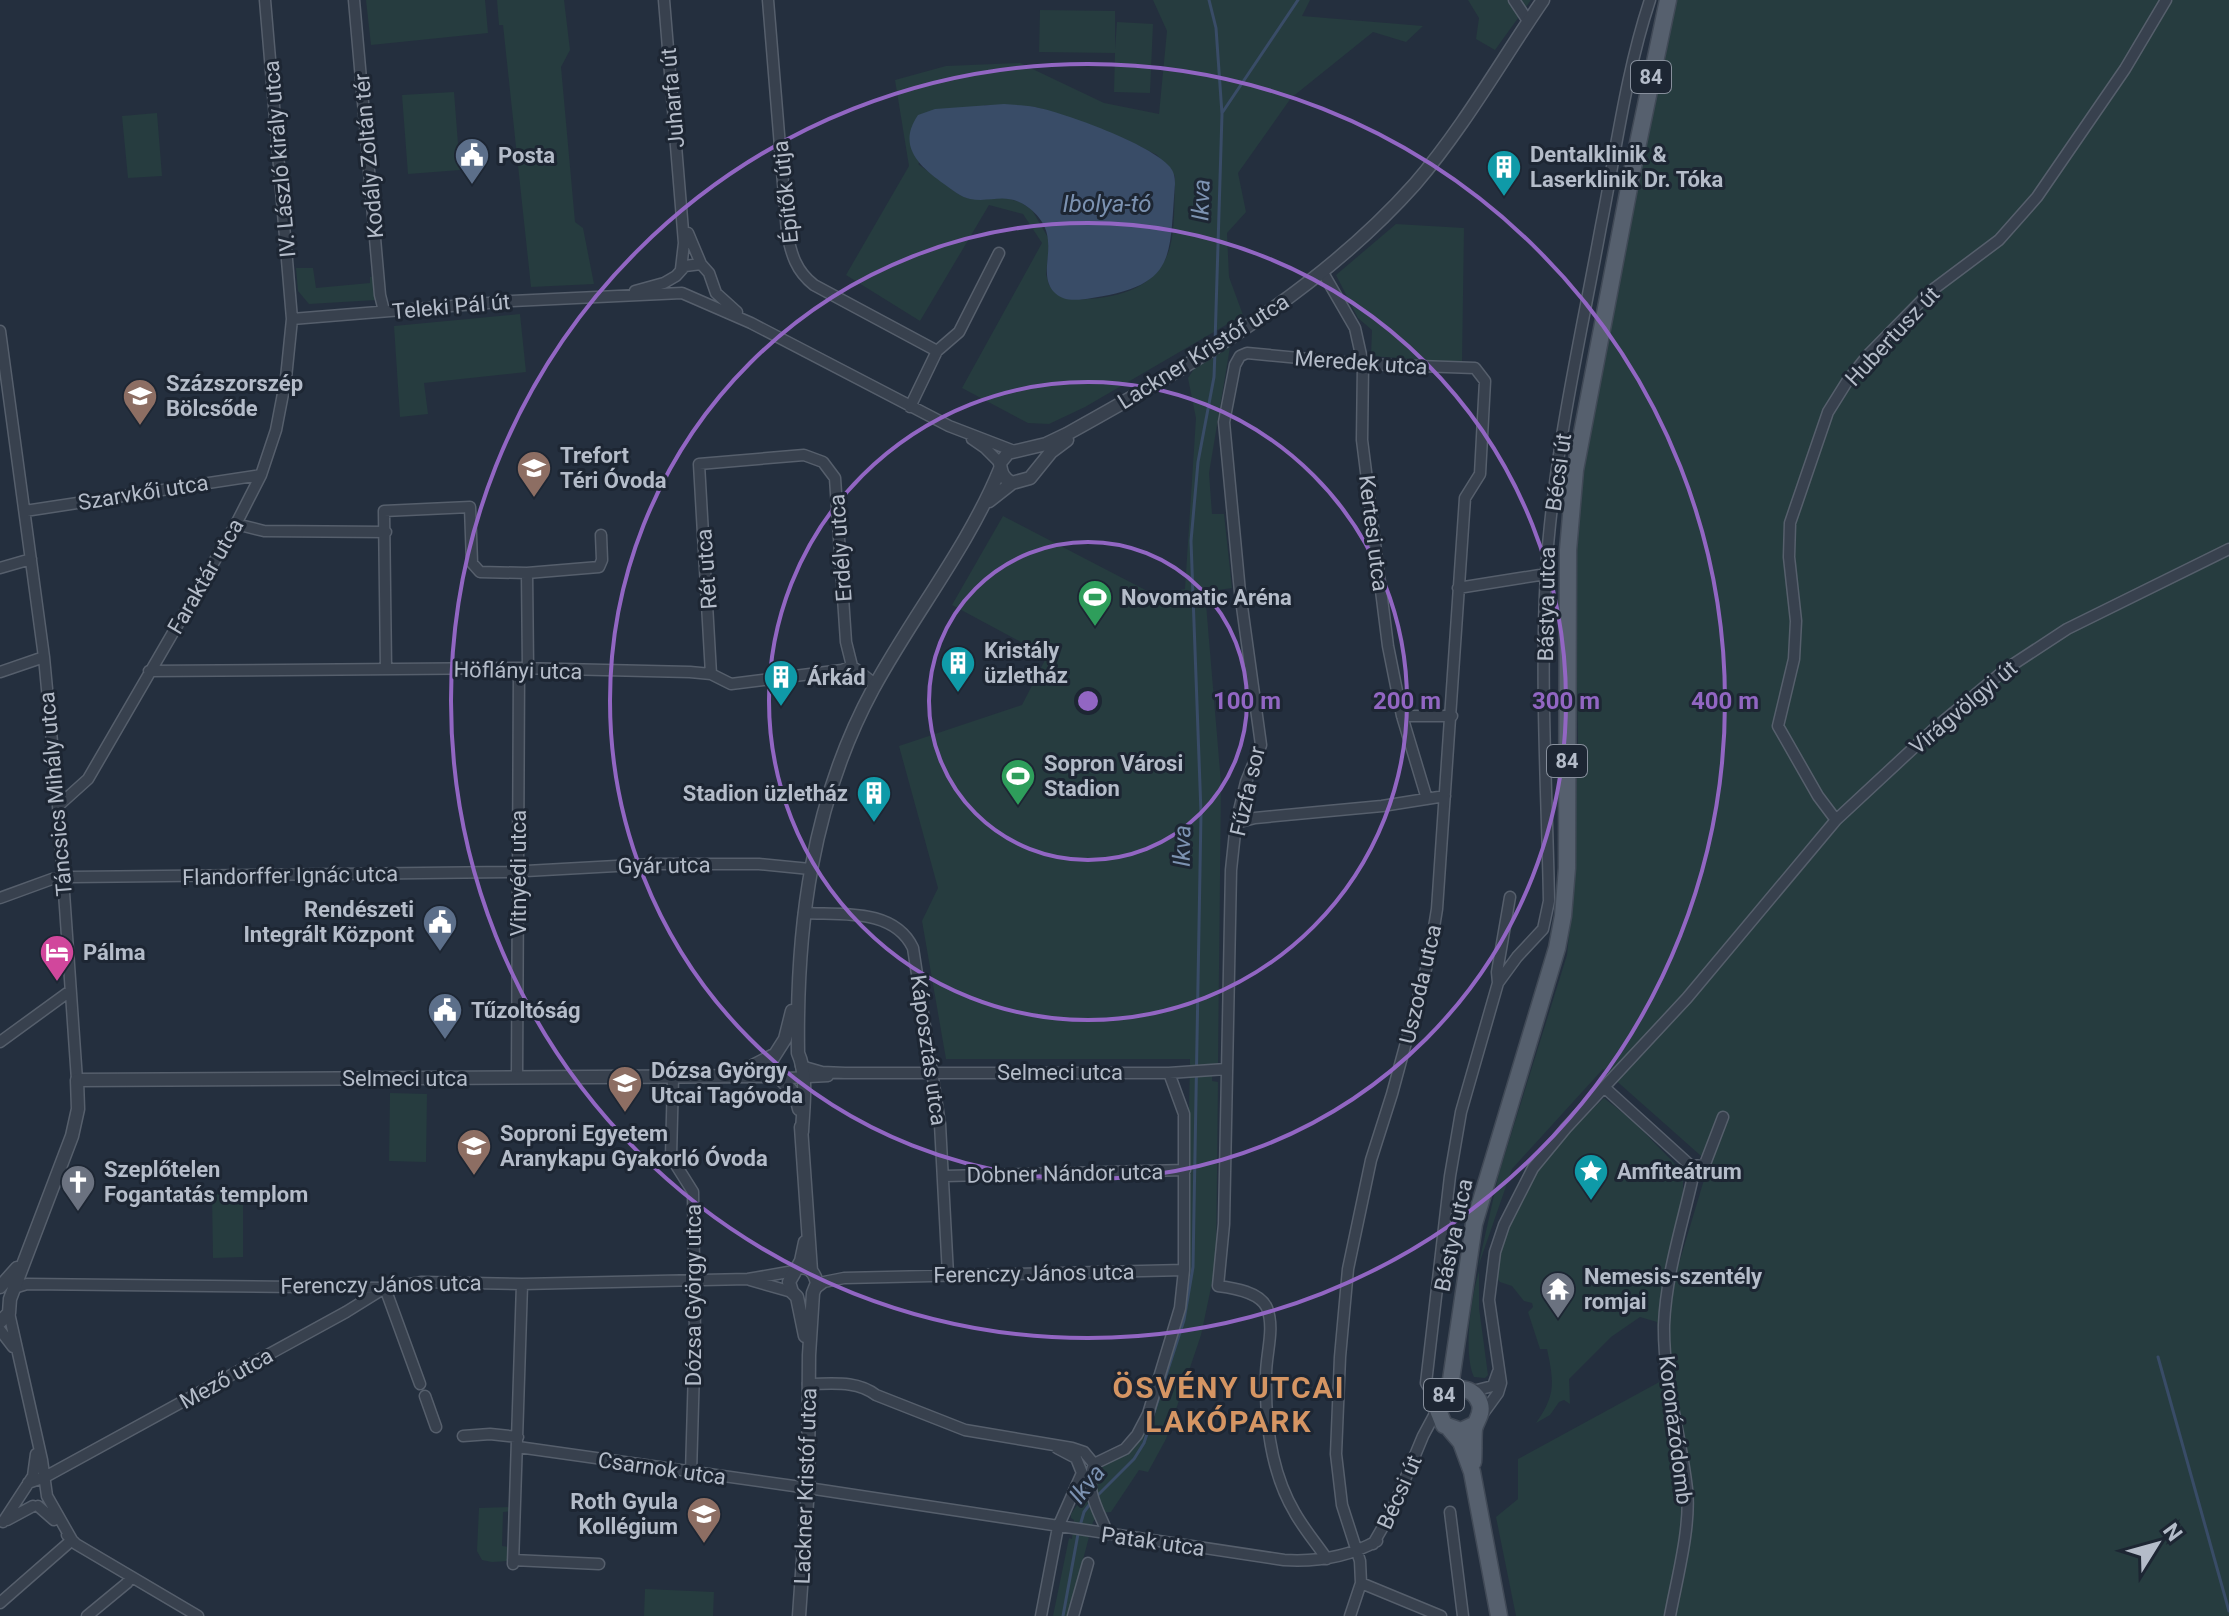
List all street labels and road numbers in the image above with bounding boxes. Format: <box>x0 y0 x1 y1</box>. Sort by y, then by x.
street label: Juharfa út <box>656 47 689 149</box>
street label: IV. László király utca <box>258 59 301 259</box>
road number: 84 <box>1631 61 1671 93</box>
street label: Kodály Zoltán tér <box>349 72 388 240</box>
street label: Építők útja <box>768 139 803 244</box>
street label: Hubertusz út <box>1840 282 1945 391</box>
street label: Teleki Pál út <box>391 289 511 324</box>
street label: Lackner Kristóf utca <box>1113 289 1293 414</box>
street label: Meredek utca <box>1294 345 1428 380</box>
street label: Bécsi út <box>1541 432 1576 513</box>
street label: Szarvkői utca <box>76 470 210 515</box>
street label: Kertesi utca <box>1354 473 1393 593</box>
street label: Erdély utca <box>824 493 857 603</box>
street label: Faraktár utca <box>162 514 248 638</box>
street label: Rét utca <box>691 528 722 610</box>
street label: Bástya utca <box>1533 546 1560 662</box>
street label: Virágvölgyi út <box>1905 655 2022 759</box>
street label: Höflányi utca <box>453 657 583 684</box>
street label: Táncsics Mihály utca <box>34 691 77 897</box>
street label: Fűzfa sor <box>1225 743 1270 838</box>
road number: 84 <box>1547 745 1587 777</box>
street label: Vitnyédi utca <box>506 810 531 936</box>
street label: Gyár utca <box>617 852 711 879</box>
street label: Flandorffer Ignác utca <box>182 861 398 890</box>
street label: Uszoda utca <box>1395 922 1446 1046</box>
street label: Káposztás utca <box>906 973 951 1127</box>
street label: Selmeci utca <box>997 1060 1123 1085</box>
street label: Selmeci utca <box>342 1066 468 1091</box>
street label: Dobner Nándor utca <box>967 1159 1163 1188</box>
street label: Bástya utca <box>1429 1176 1478 1294</box>
street label: Dózsa György utca <box>681 1204 706 1386</box>
street label: Ferenczy János utca <box>933 1259 1135 1288</box>
street label: Ferenczy János utca <box>280 1270 482 1299</box>
street label: Mező utca <box>175 1343 277 1414</box>
street label: Koronázódomb <box>1654 1354 1697 1506</box>
road number: 84 <box>1424 1379 1464 1411</box>
street label: Lackner Kristóf utca <box>790 1387 821 1585</box>
street label: Csarnok utca <box>596 1447 728 1490</box>
street label: Bécsi út <box>1372 1451 1427 1533</box>
street label: Patak utca <box>1100 1522 1206 1561</box>

